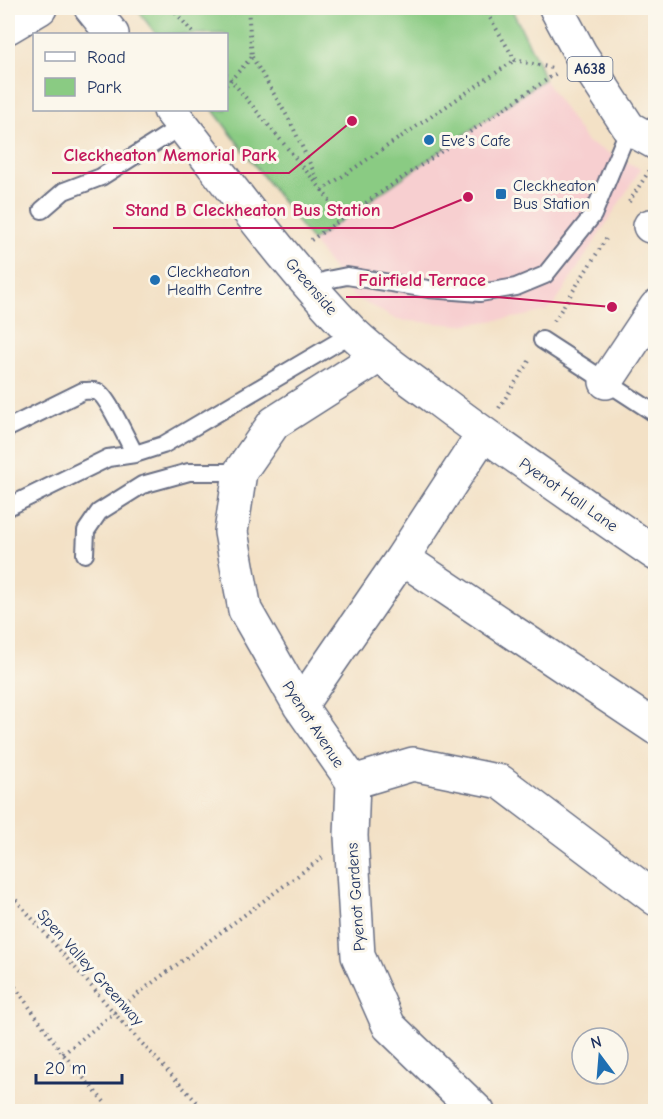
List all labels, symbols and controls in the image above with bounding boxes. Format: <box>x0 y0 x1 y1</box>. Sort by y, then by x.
legend <box>33 33 228 111</box>
text: Road <box>87 47 126 68</box>
road number: A638 <box>568 57 612 81</box>
text: Park <box>87 77 122 98</box>
place label: Eve's Cafe <box>441 132 510 150</box>
marker: Eve's Cafe <box>422 133 436 147</box>
callout: Cleckheaton Memorial Park <box>52 137 289 173</box>
text: Cleckheaton Memorial Park <box>63 145 277 166</box>
place label: Cleckheaton Bus Station <box>513 177 596 213</box>
marker: Cleckheaton Bus Station <box>494 187 508 201</box>
callout: Stand B Cleckheaton Bus Station <box>113 192 393 228</box>
text: Stand B Cleckheaton Bus Station <box>125 200 381 221</box>
street label: Greenside <box>282 255 341 319</box>
callout: Fairfield Terrace <box>346 261 497 297</box>
place label: Cleckheaton Health Centre <box>167 263 262 299</box>
text: Fairfield Terrace <box>358 270 486 291</box>
marker: Cleckheaton Health Centre <box>148 273 162 287</box>
street label: Pyenot Hall Lane <box>516 454 621 535</box>
street label: Pyenot Avenue <box>278 678 348 771</box>
street label: Pyenot Gardens <box>343 842 369 952</box>
street label: Spen Valley Greenway <box>33 906 148 1030</box>
north arrow <box>570 1026 630 1086</box>
text: N <box>589 1032 604 1053</box>
scale bar <box>36 1047 122 1085</box>
text: 20 m <box>45 1058 86 1079</box>

